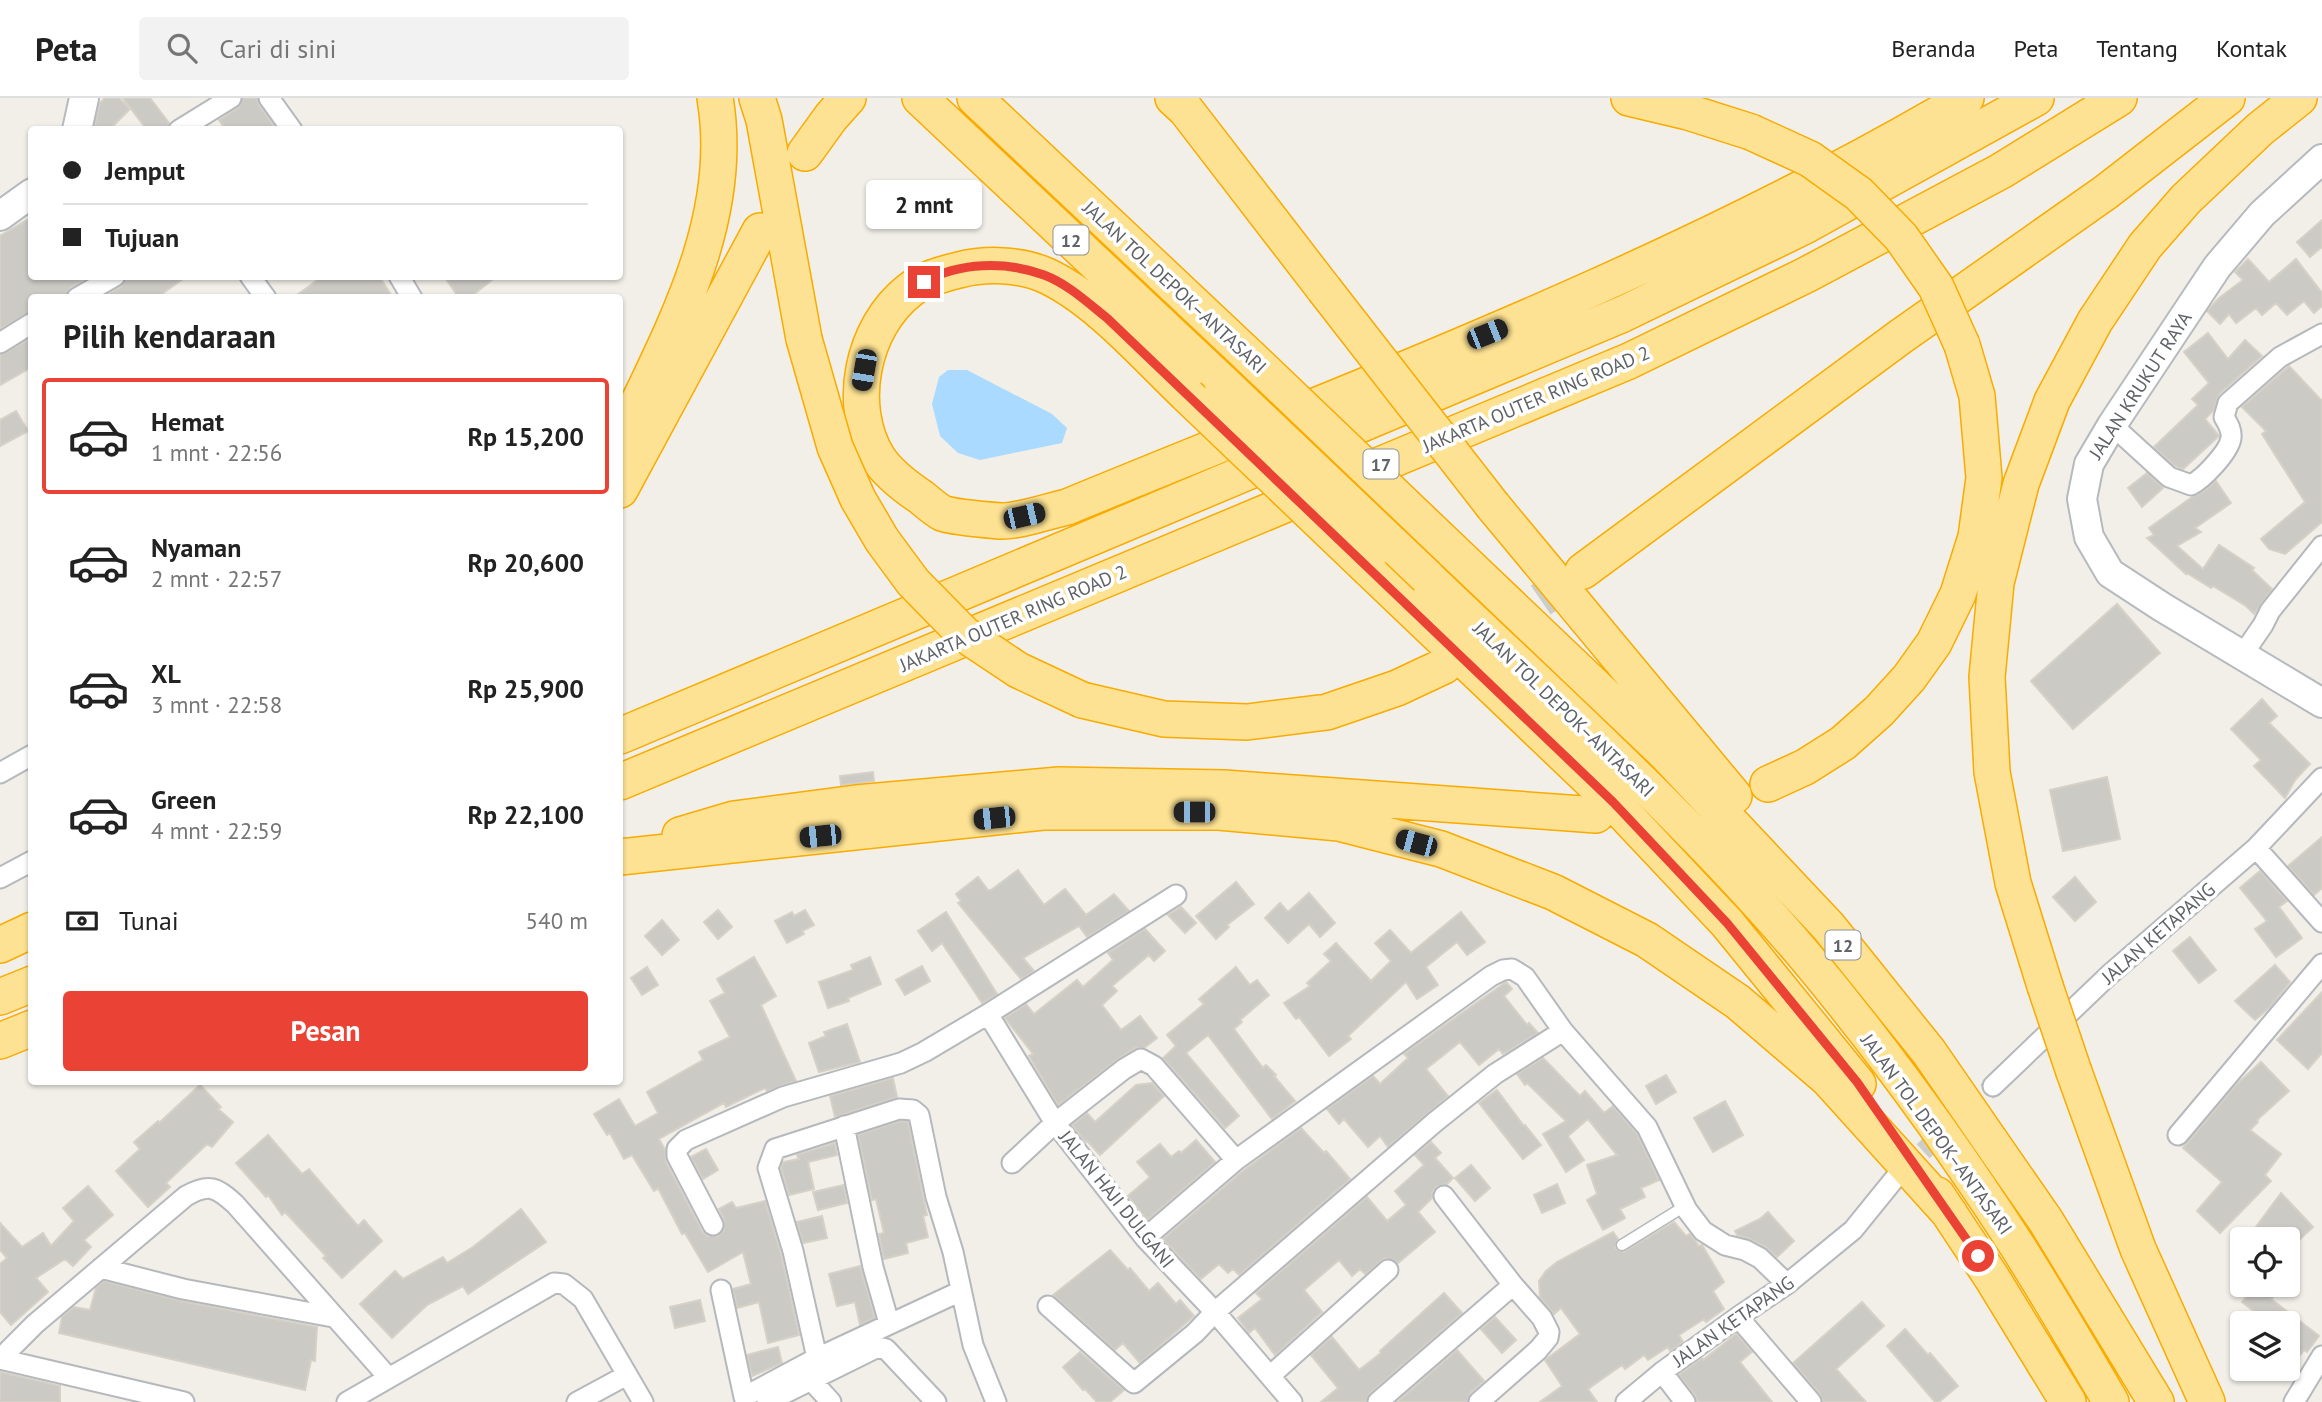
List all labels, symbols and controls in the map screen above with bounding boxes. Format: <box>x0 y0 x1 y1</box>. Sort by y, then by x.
search box <box>139 17 629 80</box>
text: Peta <box>35 27 97 70</box>
icon: search <box>163 29 201 67</box>
text: Cari di sini <box>219 32 336 65</box>
text: Beranda <box>1891 33 1976 64</box>
text: Peta <box>2014 33 2058 64</box>
text: Tentang <box>2096 33 2178 64</box>
text: Kontak <box>2216 33 2287 64</box>
text: Jemput <box>105 154 185 187</box>
callout: 2 mnt <box>866 180 982 230</box>
text: 2 mnt <box>895 190 953 219</box>
street label: JALAN TOL DEPOK–ANTASARI <box>1077 195 1272 378</box>
text: Tujuan <box>105 221 179 254</box>
road number: 12 <box>1054 225 1088 254</box>
route end <box>908 266 940 298</box>
street label: JALAN KRUKUT RAYA <box>2083 307 2197 464</box>
text: Pilih kendaraan <box>63 315 276 357</box>
car <box>1464 316 1511 352</box>
street label: JAKARTA OUTER RING ROAD 2 <box>1418 340 1653 458</box>
car <box>851 347 878 393</box>
icon: car <box>67 405 130 468</box>
text: Hemat <box>151 405 224 438</box>
text: Rp 15,200 <box>467 420 584 453</box>
text: 1 mnt · 22:56 <box>151 438 282 467</box>
road number: 17 <box>1364 450 1398 478</box>
car <box>1002 501 1047 531</box>
icon: car <box>67 531 130 594</box>
text: Nyaman <box>151 531 241 564</box>
text: Rp 20,600 <box>467 546 584 579</box>
street label: JAKARTA OUTER RING ROAD 2 <box>895 559 1130 677</box>
text: 2 mnt · 22:57 <box>151 564 282 593</box>
street label: JALAN TOL DEPOK–ANTASARI <box>1468 615 1660 802</box>
icon: car <box>67 657 130 720</box>
text: XL <box>151 657 181 690</box>
text: Rp 25,900 <box>467 672 584 705</box>
text: 3 mnt · 22:58 <box>151 690 282 719</box>
icon: car <box>67 783 130 846</box>
text: Green <box>151 783 216 816</box>
text: Rp 22,100 <box>467 798 584 831</box>
car <box>1174 802 1216 823</box>
car <box>973 805 1016 831</box>
text: 4 mnt · 22:59 <box>151 816 282 845</box>
car <box>799 823 842 849</box>
car <box>1393 827 1440 859</box>
street label: JALAN KETAPANG <box>2096 877 2220 990</box>
icon: cash <box>63 902 101 940</box>
text: Tunai <box>119 904 179 937</box>
text: 540 m <box>526 906 588 935</box>
road number: 12 <box>1826 930 1860 960</box>
button: Pesan <box>63 991 588 1071</box>
street label: JALAN TOL DEPOK–ANTASARI <box>1855 1028 2018 1239</box>
street label: JALAN HAJI DULGANI <box>1054 1125 1180 1273</box>
map controls <box>2230 1227 2300 1381</box>
button: locate <box>2230 1227 2300 1297</box>
route start <box>1962 1240 1994 1272</box>
street label: JALAN KETAPANG <box>1667 1270 1798 1372</box>
button: layers <box>2230 1311 2300 1381</box>

